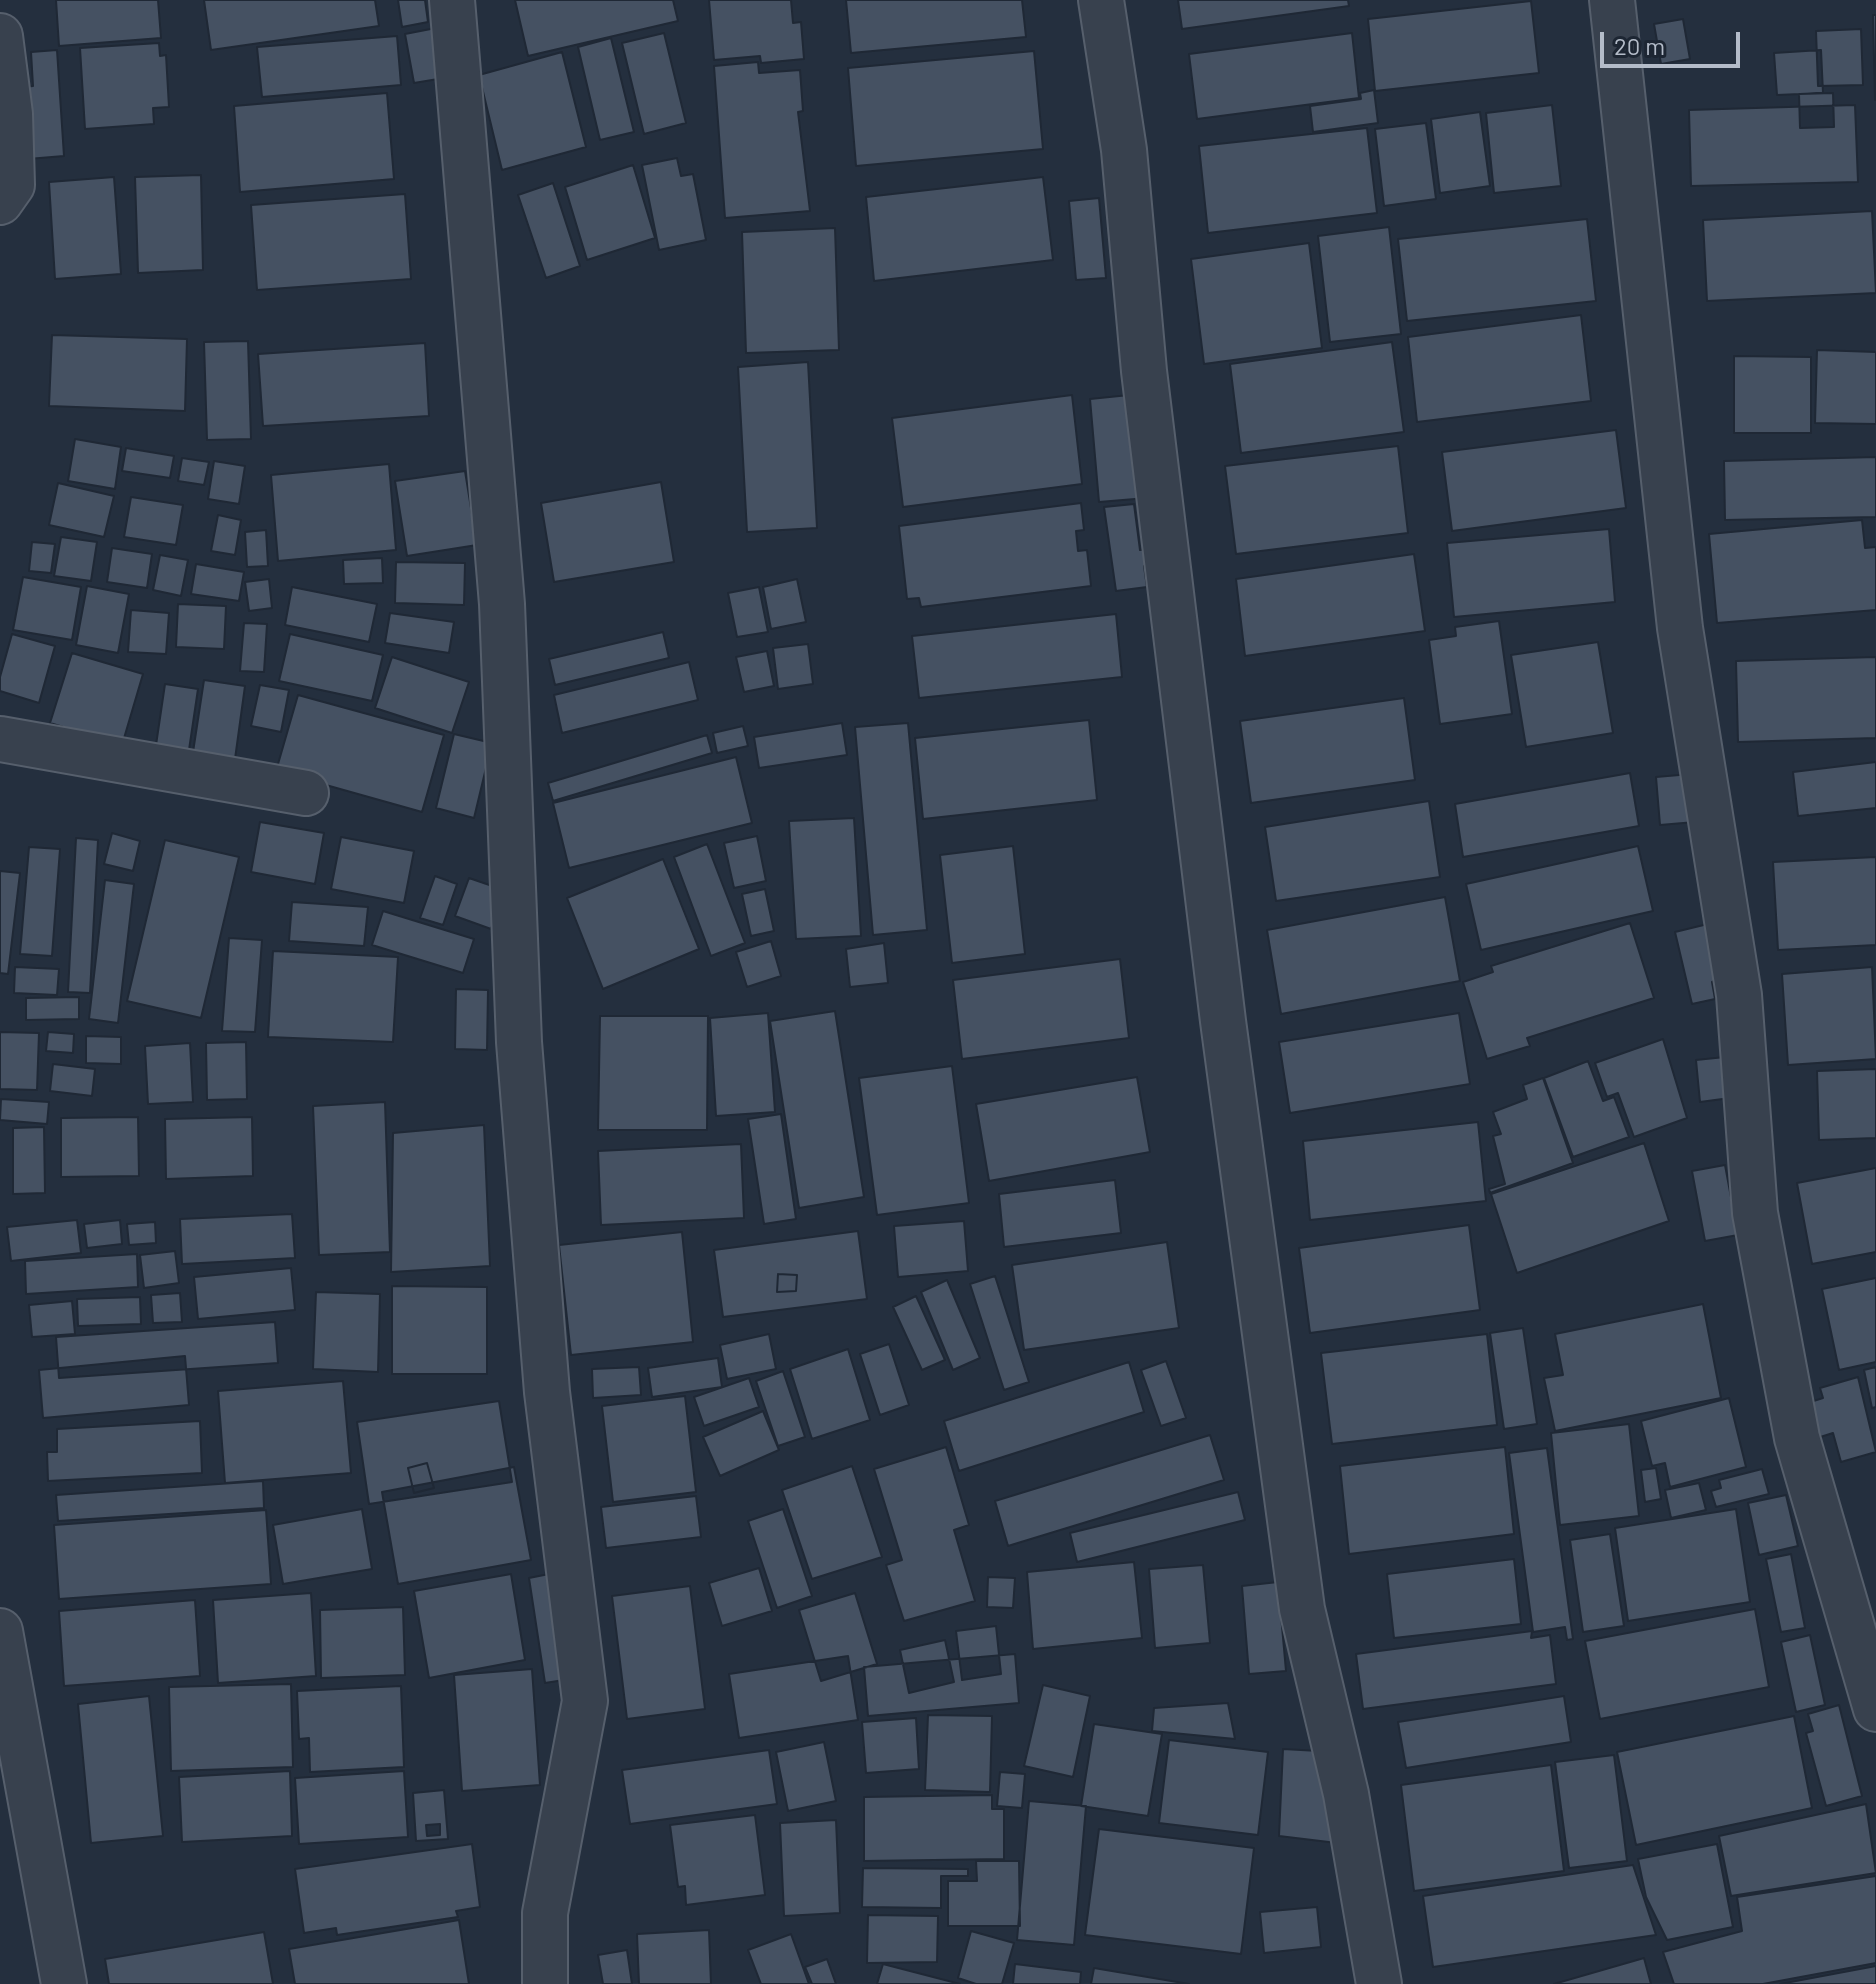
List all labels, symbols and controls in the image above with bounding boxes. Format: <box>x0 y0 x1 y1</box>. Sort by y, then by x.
scale bar <box>1604 16 1744 66</box>
text: 20 m <box>1614 31 1665 60</box>

